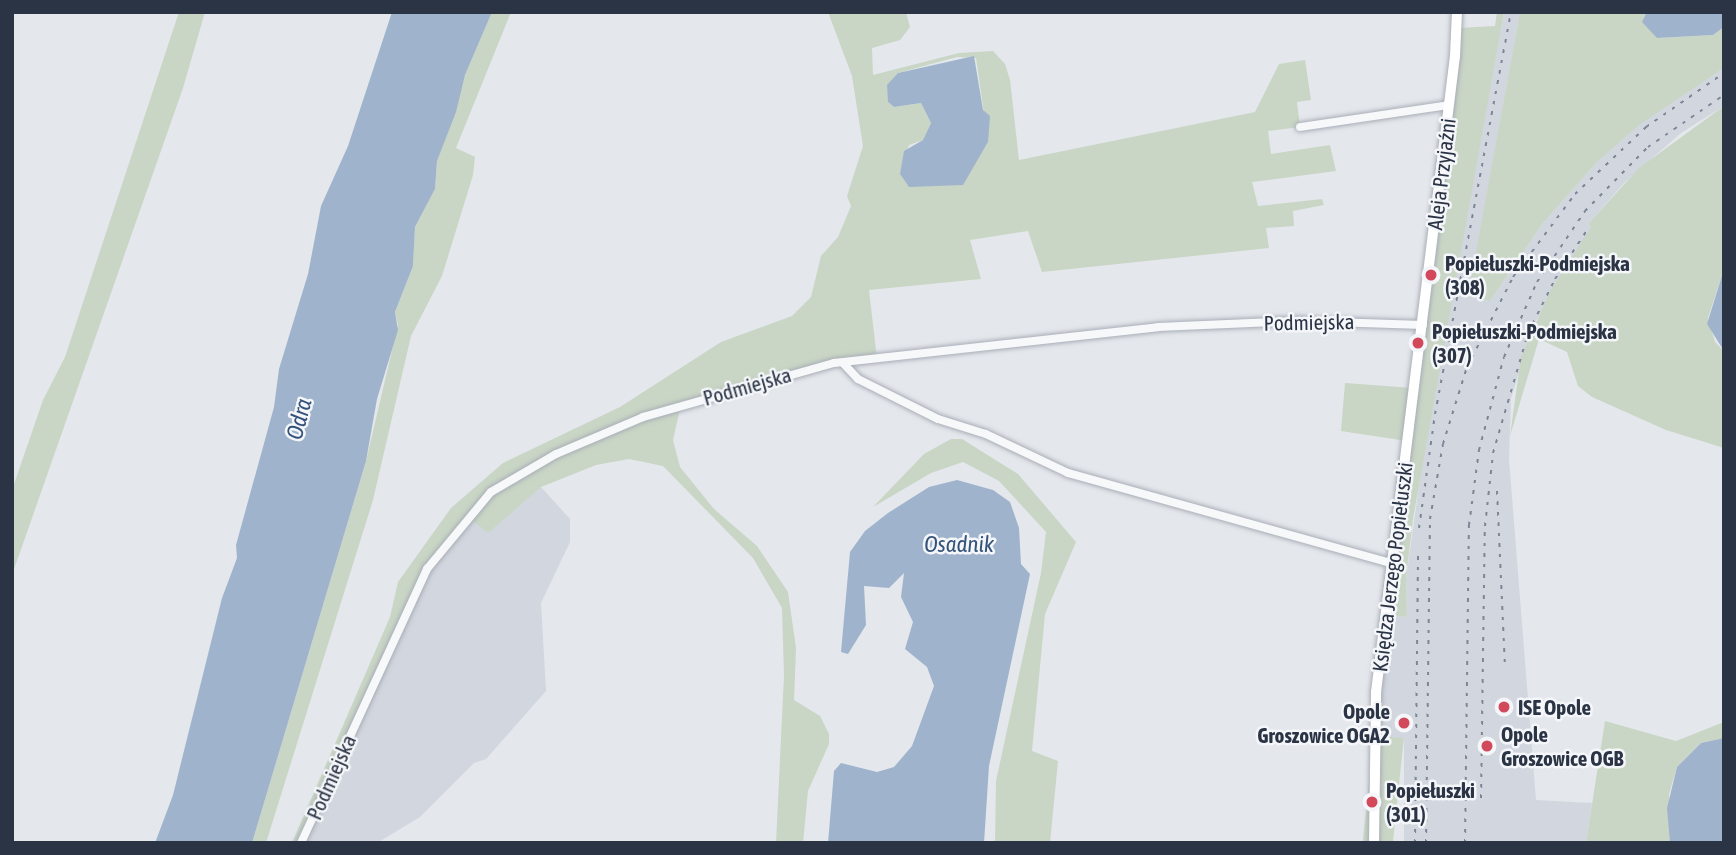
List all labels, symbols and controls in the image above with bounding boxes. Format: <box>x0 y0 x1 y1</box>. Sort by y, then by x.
street label: Aleja Przyjaźni <box>1422 117 1460 231</box>
place label: Popiełuszki-Podmiejska (308) <box>1445 250 1630 300</box>
marker: Popiełuszki-Podmiejska (308) <box>1423 267 1439 283</box>
street label: Podmiejska <box>1263 309 1355 335</box>
place label: Popiełuszki-Podmiejska (307) <box>1432 318 1617 368</box>
marker: Popiełuszki-Podmiejska (307) <box>1410 335 1426 351</box>
street label: Podmiejska <box>700 361 794 411</box>
water label: Odra <box>280 396 318 442</box>
street label: Księdza Jerzego Popiełuszki <box>1367 461 1417 673</box>
water label: Osadnik <box>924 530 994 558</box>
place label: ISE Opole <box>1518 694 1591 720</box>
place label: Opole Groszowice OGA2 <box>1257 698 1390 748</box>
marker: ISE Opole <box>1496 699 1512 715</box>
marker: Opole Groszowice OGA2 <box>1396 715 1412 731</box>
place label: Opole Groszowice OGB <box>1501 721 1624 771</box>
street label: Podmiejska <box>301 730 361 824</box>
marker: Opole Groszowice OGB <box>1479 738 1495 754</box>
place label: Popiełuszki (301) <box>1386 777 1475 827</box>
marker: Popiełuszki (301) <box>1364 794 1380 810</box>

